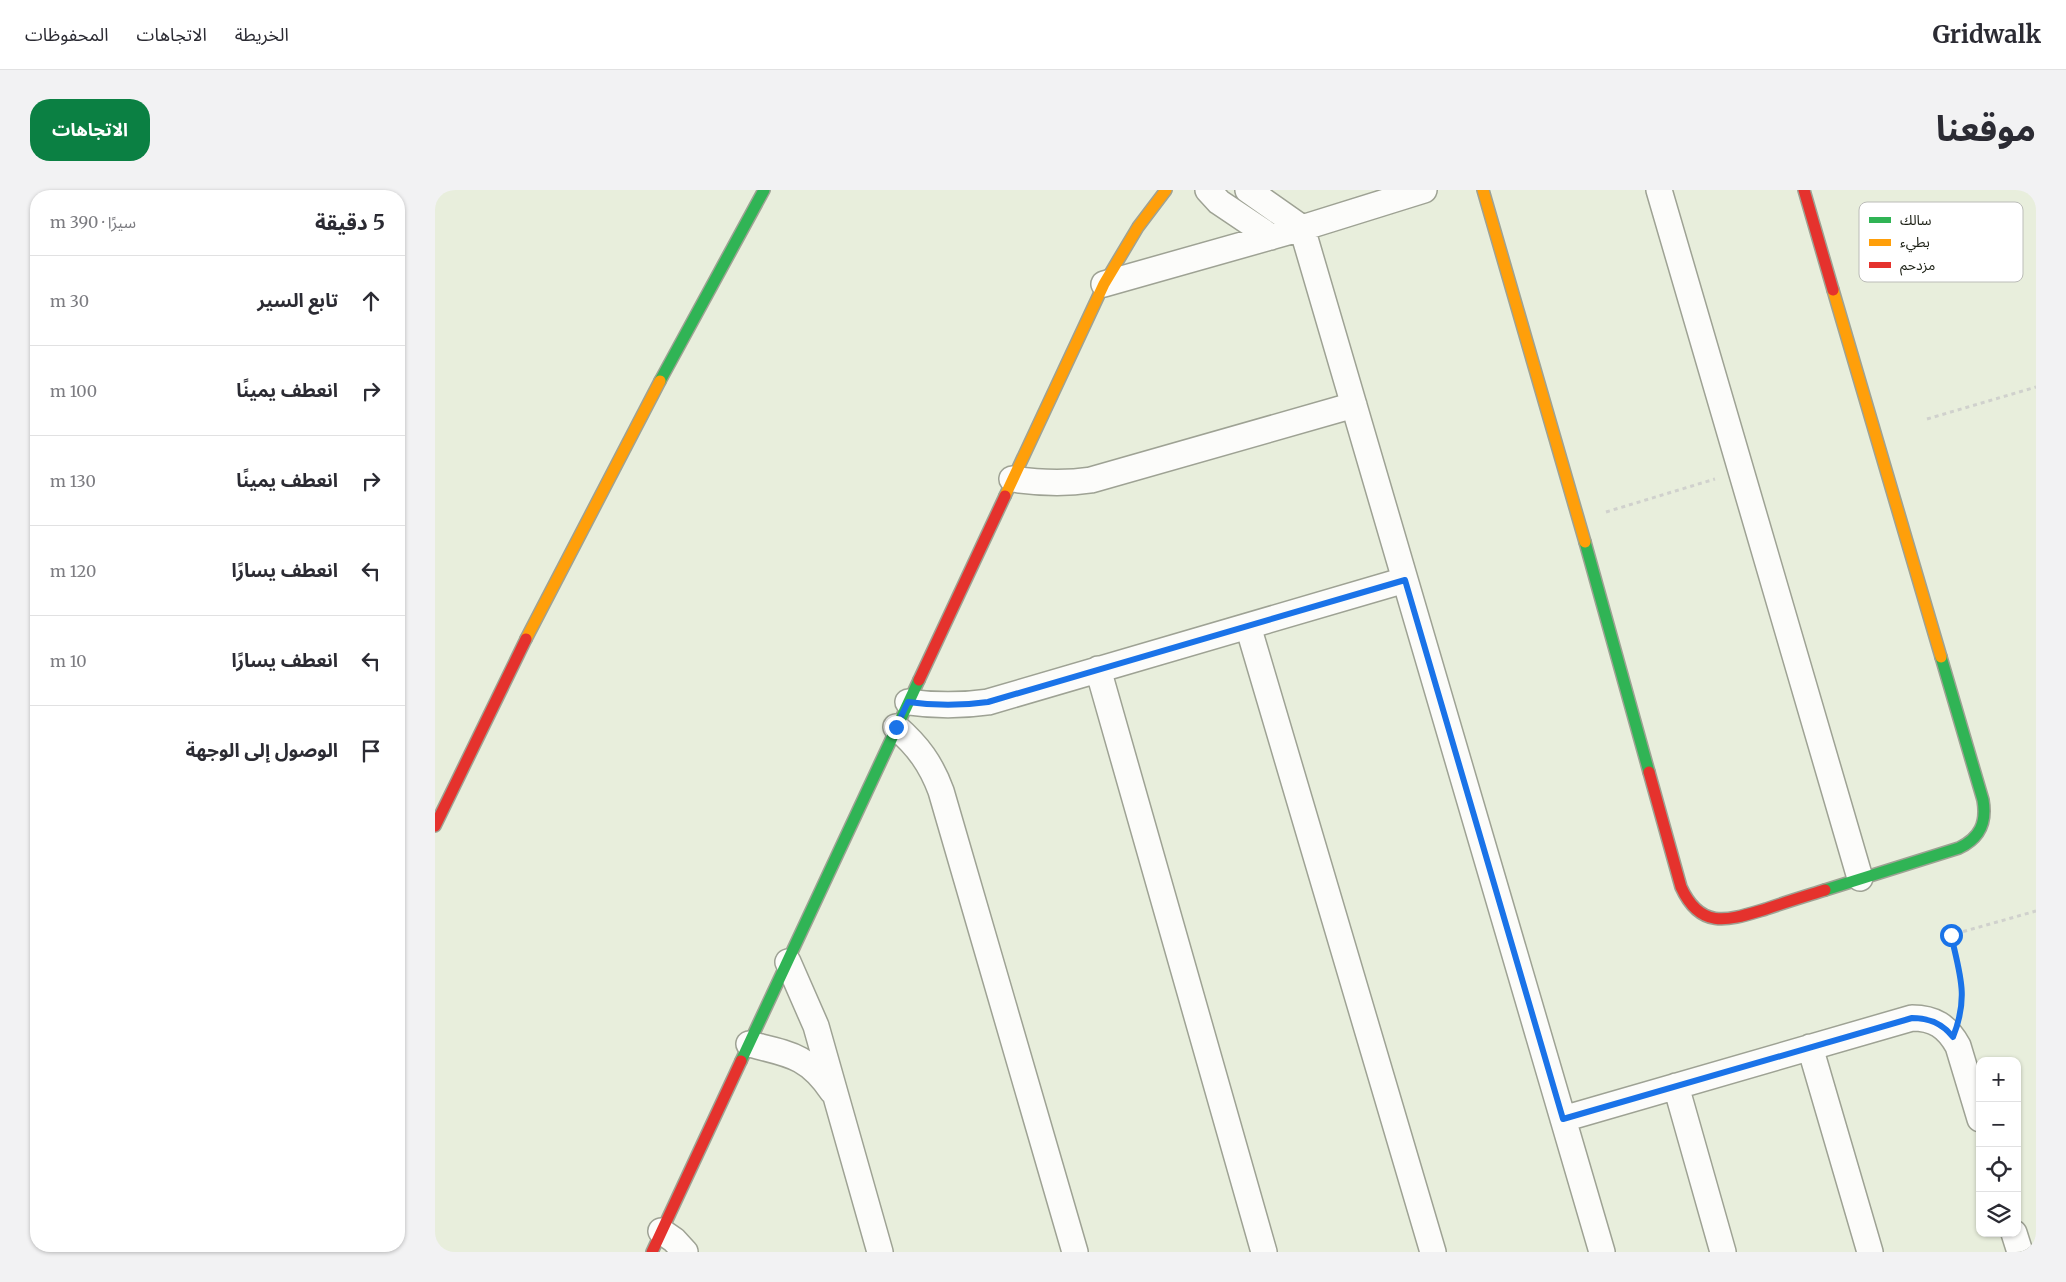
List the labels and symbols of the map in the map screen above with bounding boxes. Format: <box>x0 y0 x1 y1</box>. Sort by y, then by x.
legend <box>1859 202 2023 282</box>
text: سالك <box>1900 211 1932 229</box>
text: بطيء <box>1900 233 1930 253</box>
text: مزدحم <box>1900 256 1935 276</box>
route end <box>885 716 908 739</box>
route start <box>1940 924 1963 947</box>

